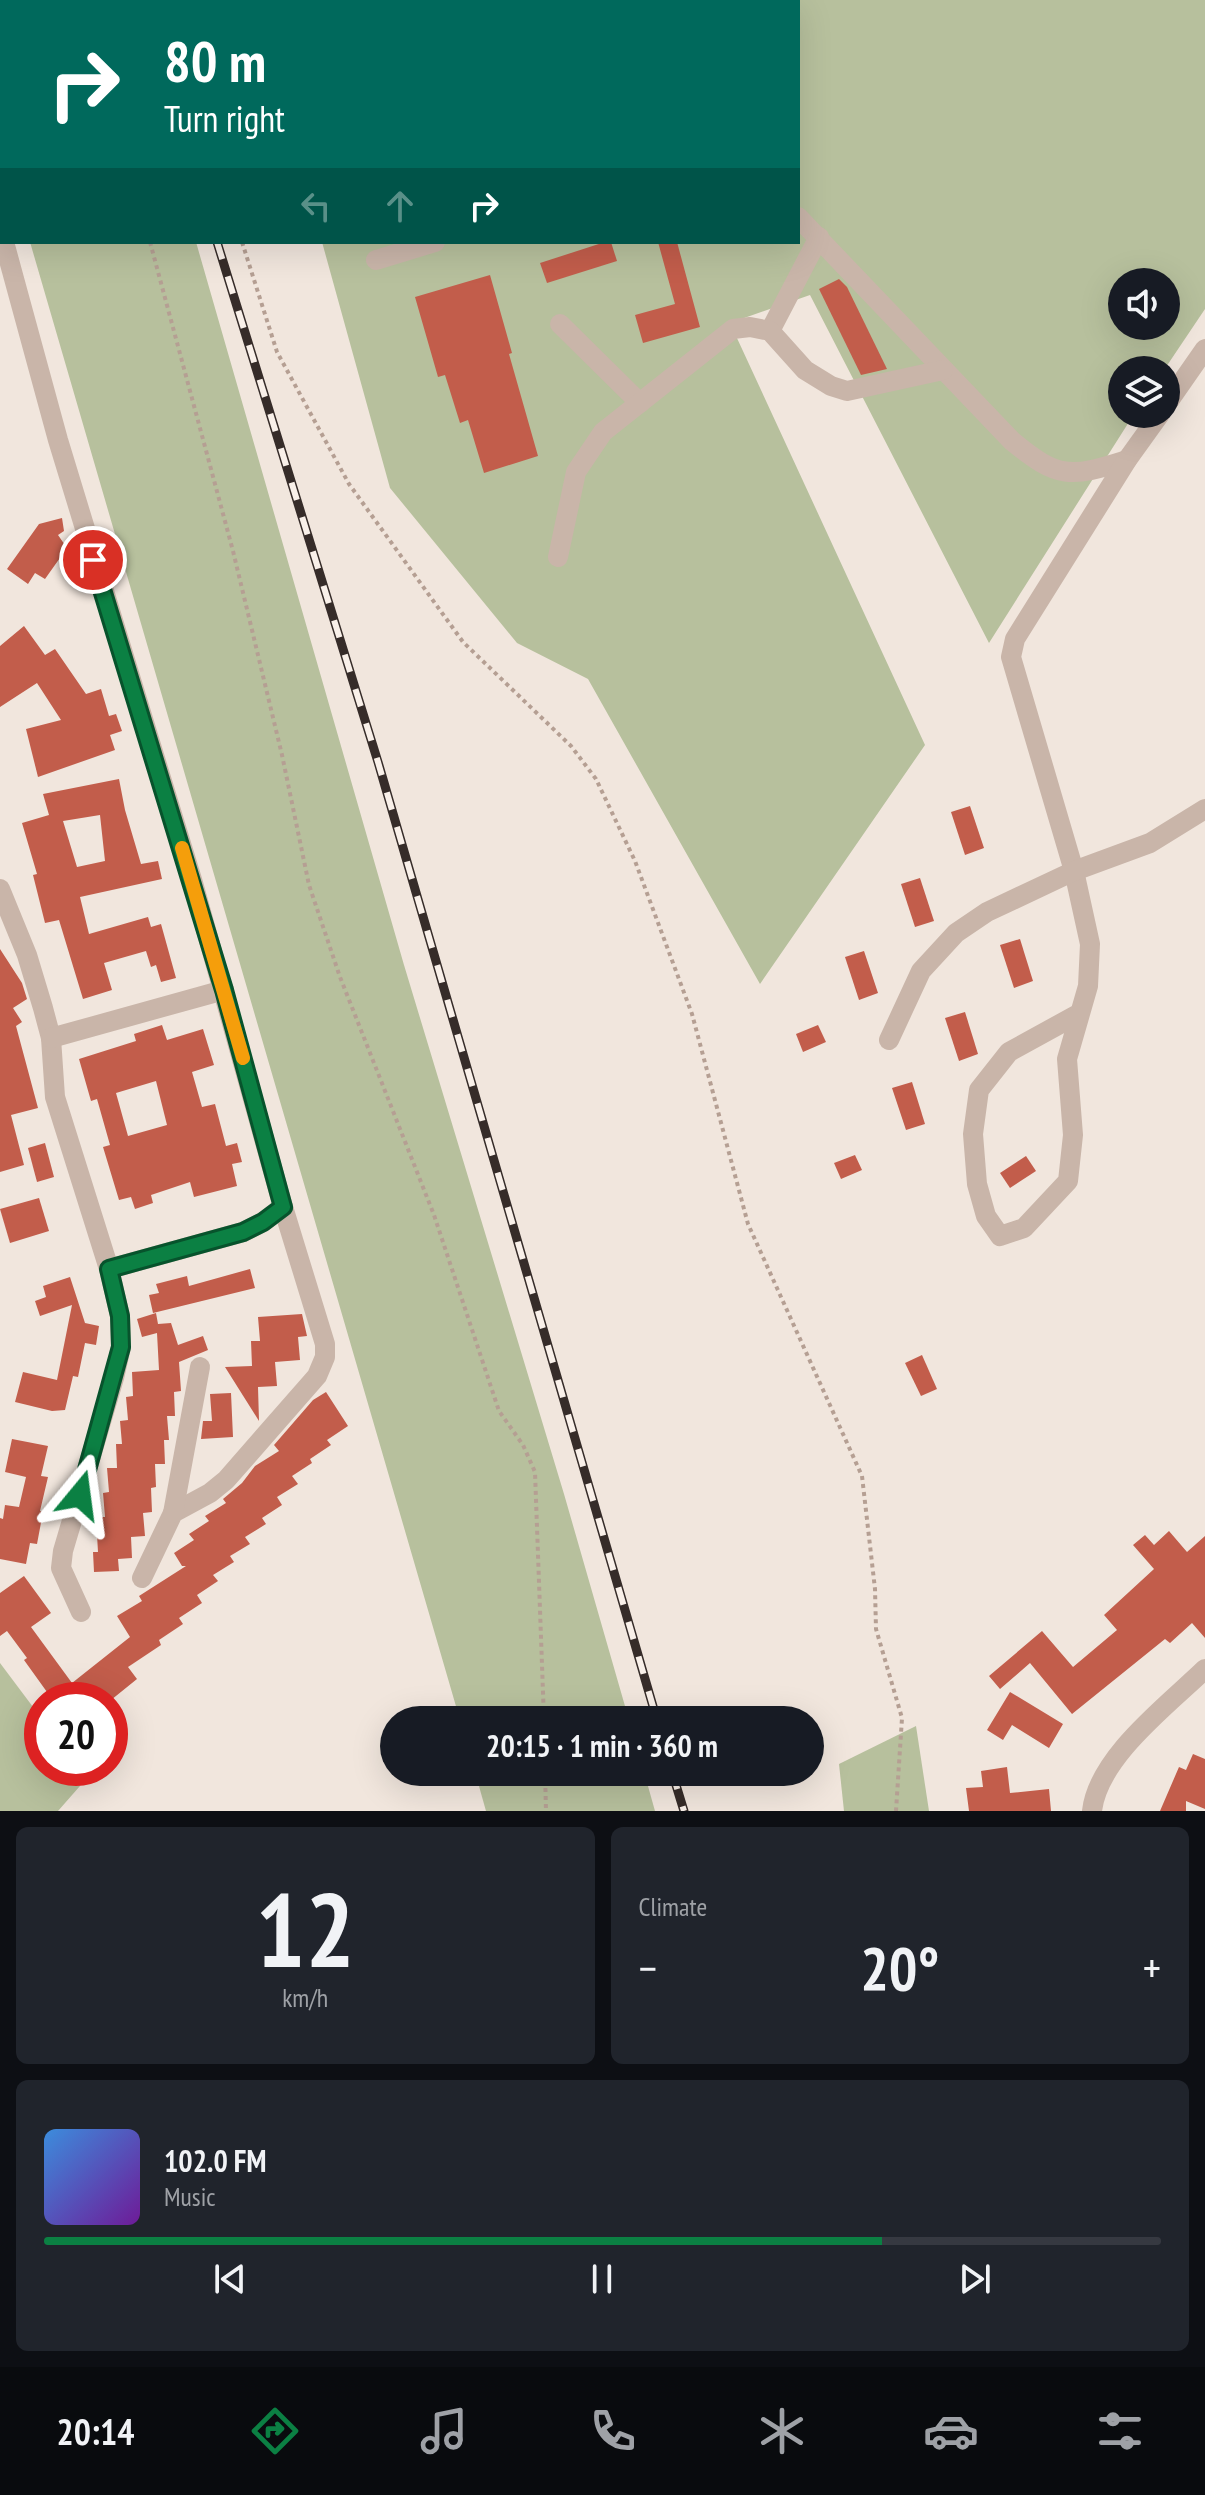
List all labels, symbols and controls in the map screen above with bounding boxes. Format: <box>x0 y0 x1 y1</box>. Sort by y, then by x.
text: 80 m <box>164 25 266 97</box>
icon: right <box>32 32 136 136</box>
text: Turn right <box>164 95 285 142</box>
icon: left <box>294 184 338 228</box>
icon: ahead <box>378 184 422 228</box>
icon: right <box>462 184 506 228</box>
map controls <box>1108 268 1180 428</box>
button: sound <box>1108 268 1180 340</box>
button: layers <box>1108 356 1180 428</box>
pin <box>59 526 127 594</box>
icon: arrive <box>71 538 115 582</box>
position arrow <box>38 1453 122 1537</box>
speed limit sign: 20 <box>24 1682 128 1786</box>
text: 20:15 · 1 min · 360 m <box>486 1726 718 1765</box>
text: 12 <box>256 1861 355 1996</box>
text: Climate <box>639 1890 707 1923</box>
text: 20° <box>860 1929 939 2007</box>
text: − <box>639 1939 657 1996</box>
text: + <box>1143 1939 1161 1996</box>
text: km/h <box>282 1981 328 2014</box>
text: 102.0 FM <box>164 2141 266 2180</box>
text: Music <box>164 2180 216 2213</box>
icon: previous <box>208 2257 252 2301</box>
icon: pause <box>580 2257 624 2301</box>
icon: next <box>953 2257 997 2301</box>
icon: directions <box>247 2403 303 2459</box>
icon: music <box>416 2403 472 2459</box>
icon: phone <box>585 2403 641 2459</box>
icon: climate <box>754 2403 810 2459</box>
icon: car <box>923 2403 979 2459</box>
icon: filters <box>1092 2403 1148 2459</box>
text: 20:14 <box>57 2408 134 2455</box>

